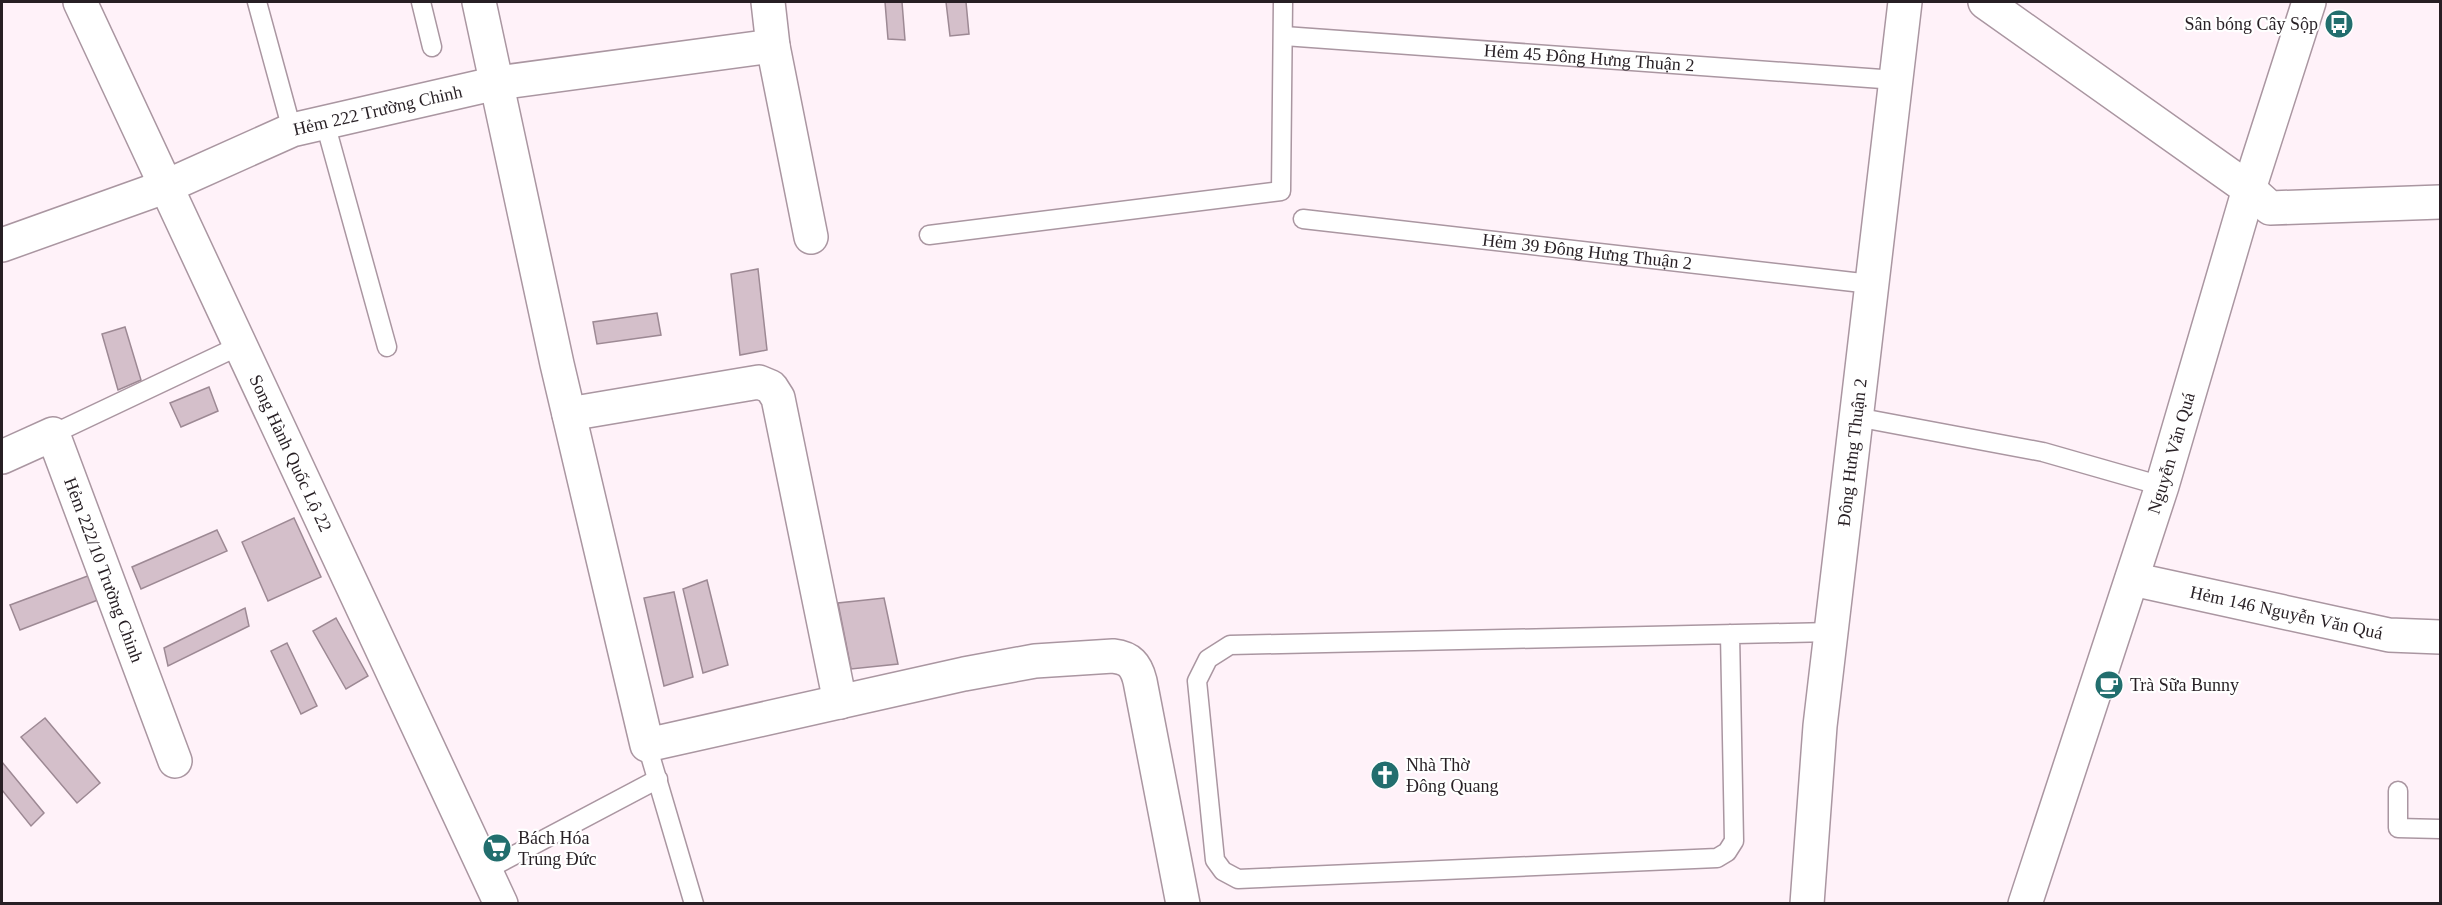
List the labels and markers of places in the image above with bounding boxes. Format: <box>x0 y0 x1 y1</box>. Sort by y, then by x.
bus stop icon: Sân bóng Cây Sộp <box>2323 8 2355 40</box>
place label: Sân bóng Cây Sộp <box>2184 14 2318 34</box>
cafe icon: Trà Sữa Bunny <box>2093 669 2125 701</box>
place label: Trà Sữa Bunny <box>2130 675 2239 695</box>
place label: Nhà Thờ Đông Quang <box>1406 755 1499 796</box>
church icon: Nhà Thờ Đông Quang <box>1369 759 1401 791</box>
place label: Bách Hóa Trung Đức <box>518 828 597 869</box>
supermarket icon: Bách Hóa Trung Đức <box>481 832 513 864</box>

